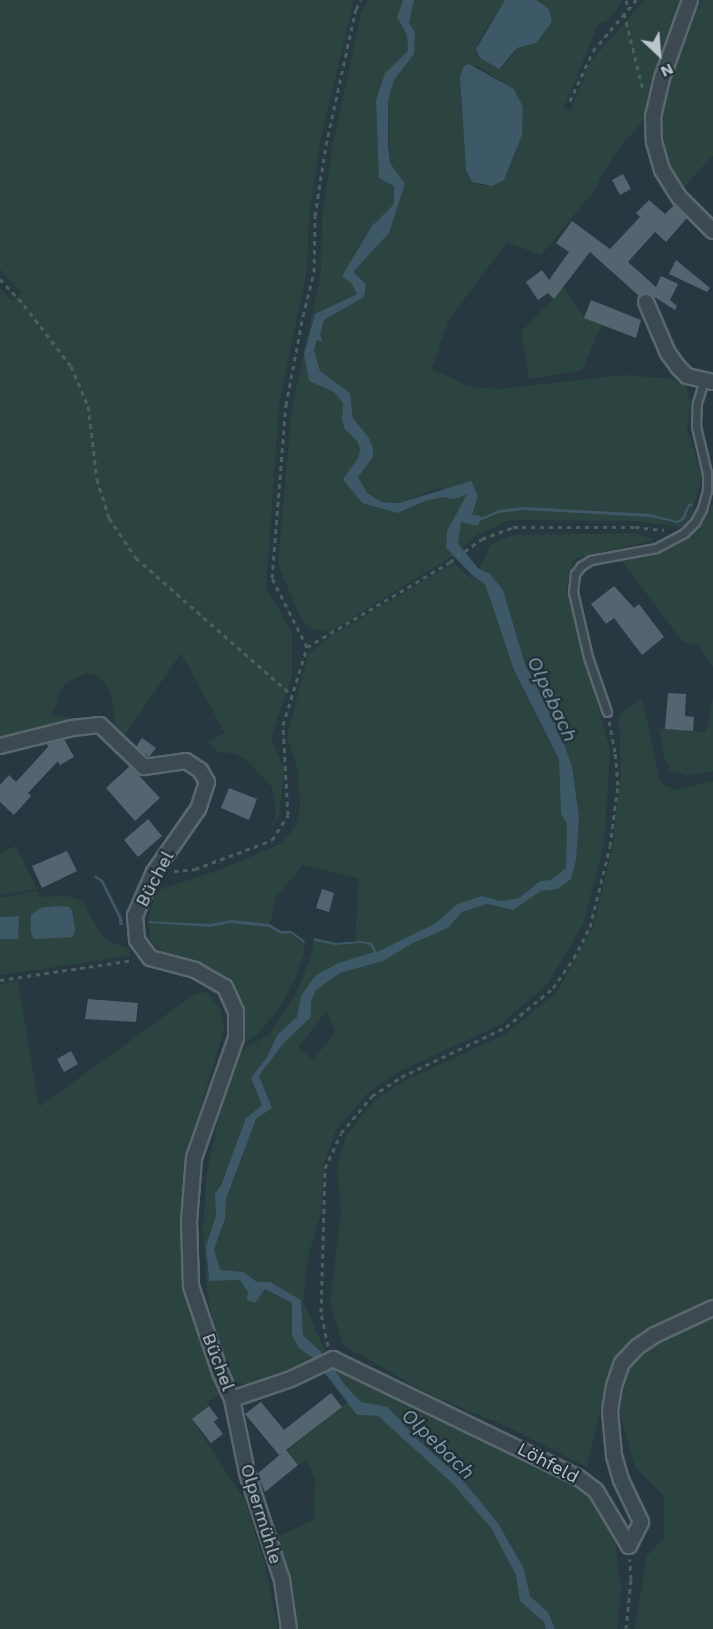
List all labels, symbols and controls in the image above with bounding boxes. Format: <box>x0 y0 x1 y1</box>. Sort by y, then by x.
north arrow <box>629 24 689 84</box>
text: N <box>658 59 677 82</box>
water label: Olpebach <box>522 652 582 746</box>
street label: Büchel <box>131 847 179 911</box>
street label: Büchel <box>197 1330 239 1394</box>
water label: Olpebach <box>397 1403 479 1485</box>
street label: Löhfeld <box>514 1438 582 1488</box>
street label: Olpermühle <box>236 1461 286 1567</box>

